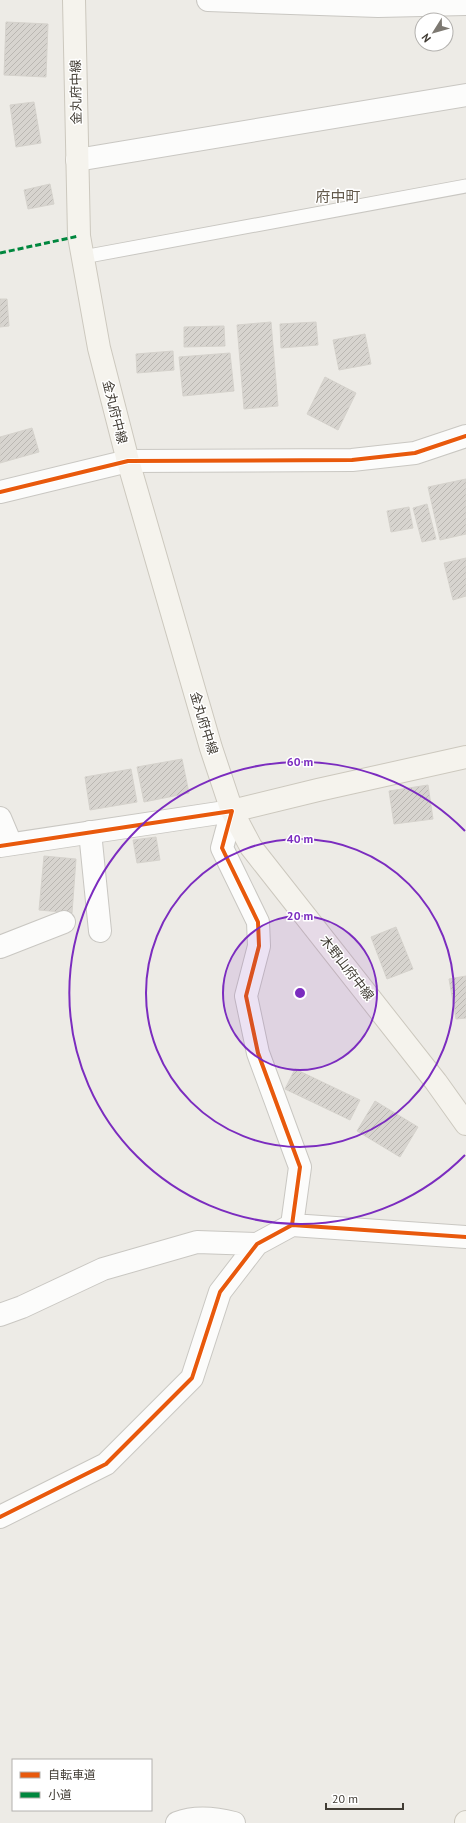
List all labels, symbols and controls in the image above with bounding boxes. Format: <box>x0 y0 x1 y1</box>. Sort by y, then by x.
north arrow <box>414 12 454 52</box>
text: N <box>418 31 434 45</box>
street label: 金丸府中線 <box>67 59 85 125</box>
district label: 府中町 <box>315 187 361 206</box>
street label: 金丸府中線 <box>99 378 131 446</box>
street label: 金丸府中線 <box>186 689 222 757</box>
text: 60 m <box>287 754 313 769</box>
text: 40 m <box>287 831 313 846</box>
text: 20 m <box>287 908 313 923</box>
street label: 木野山府中線 <box>316 932 378 1004</box>
centre of rings <box>293 986 307 1000</box>
legend <box>12 1759 152 1811</box>
text: 自転車道 <box>48 1767 96 1782</box>
scale bar <box>326 1785 403 1811</box>
text: 小道 <box>48 1787 72 1802</box>
text: 20 m <box>332 1791 358 1806</box>

